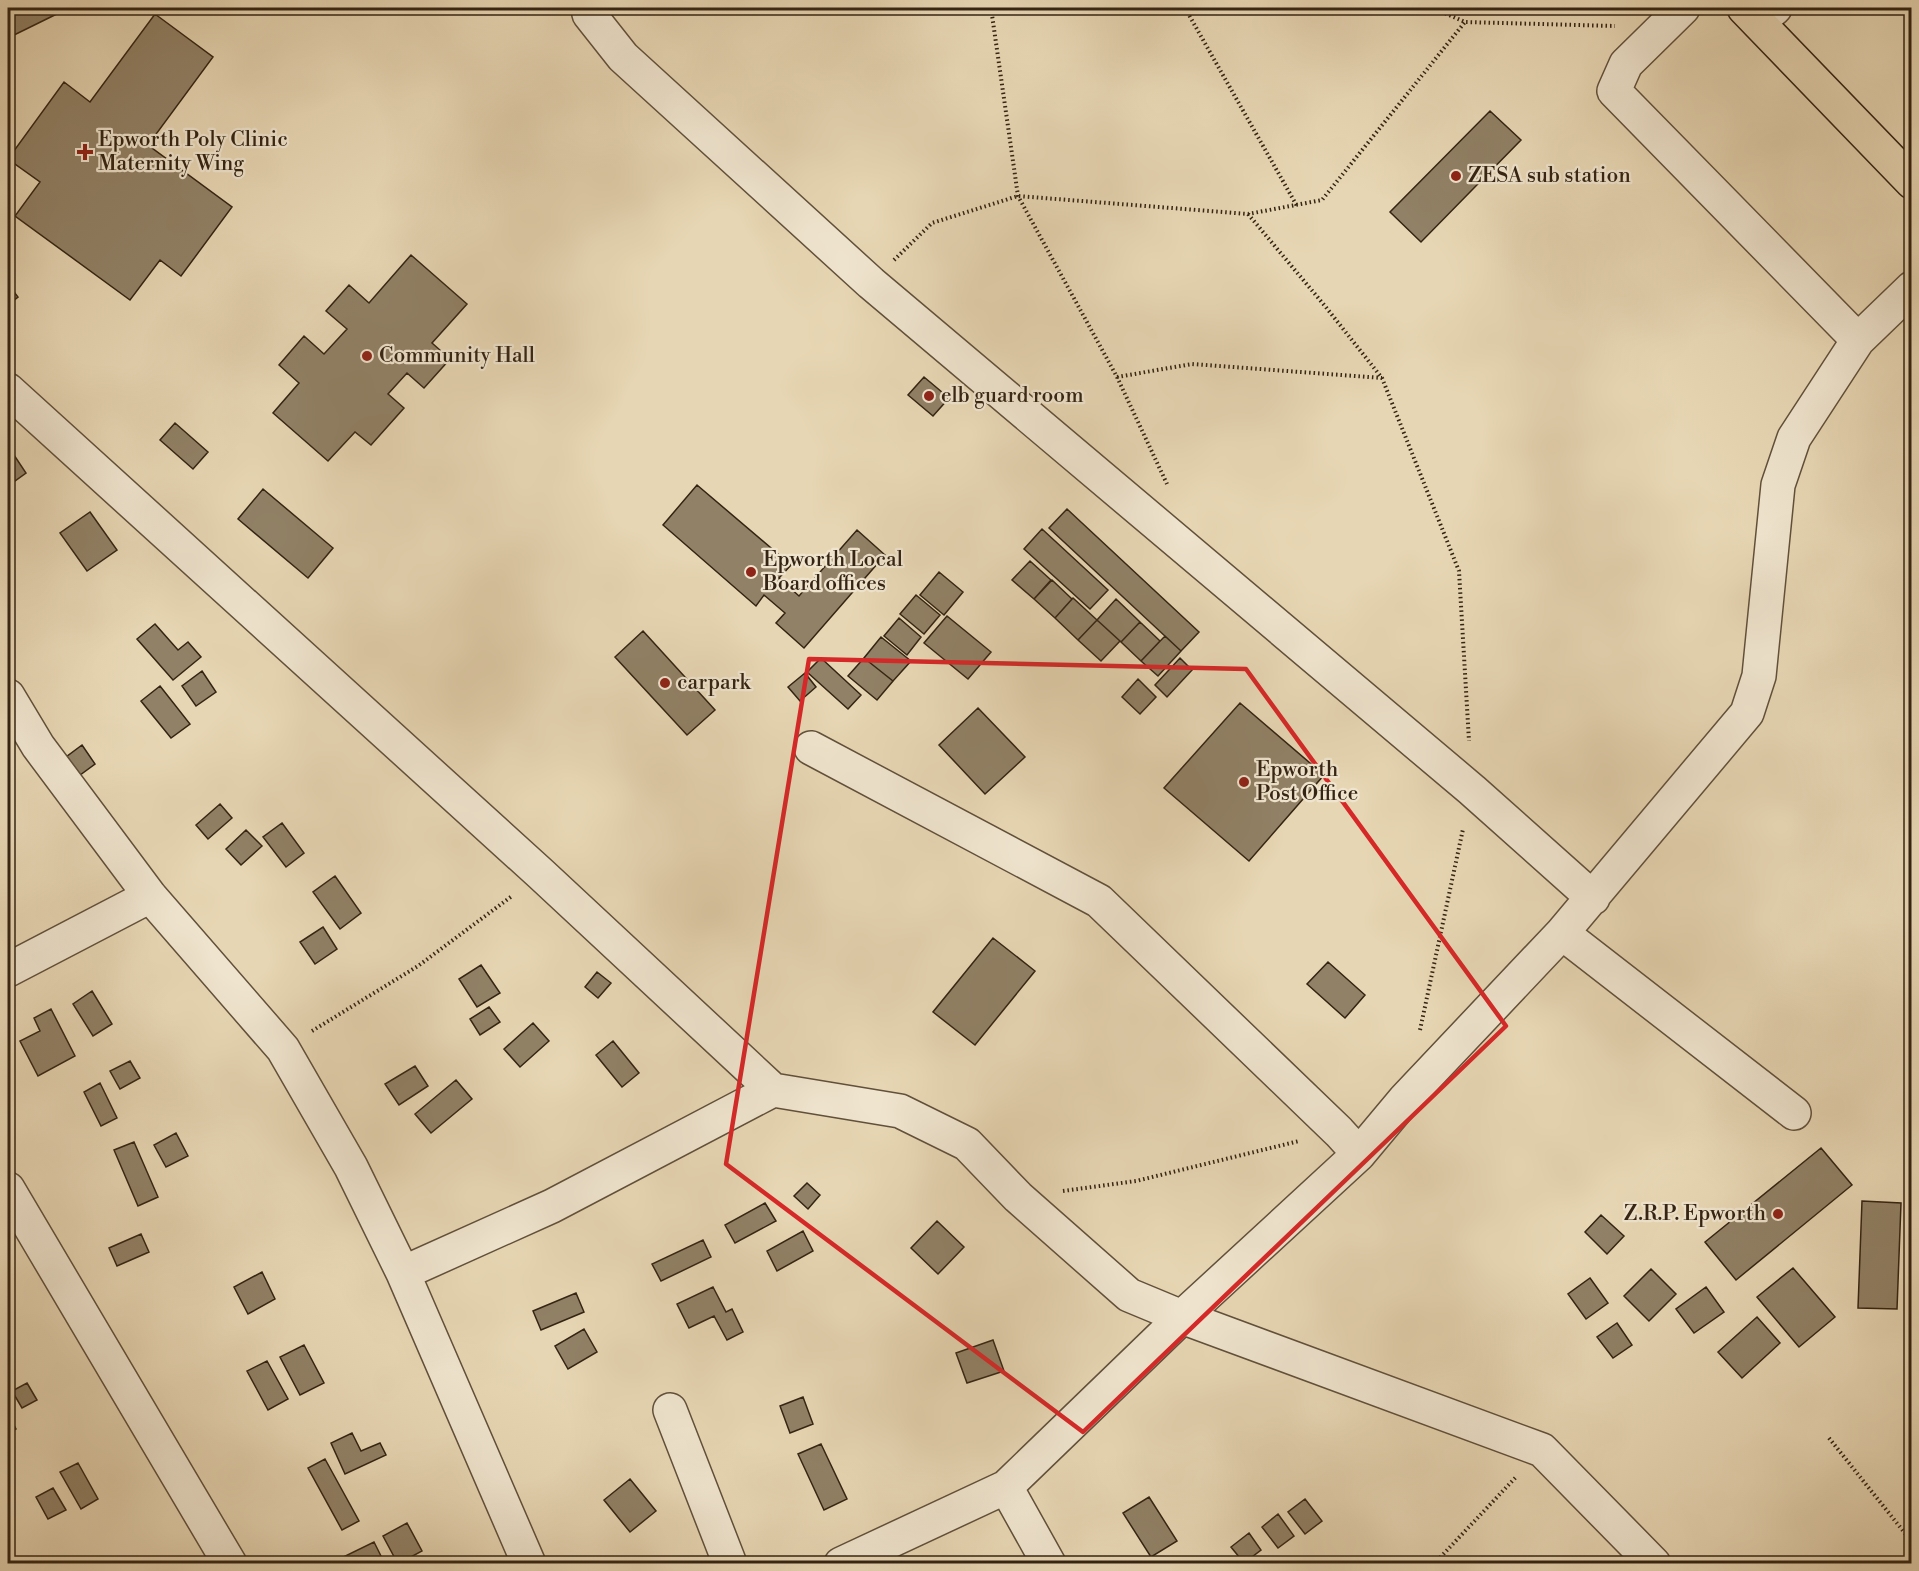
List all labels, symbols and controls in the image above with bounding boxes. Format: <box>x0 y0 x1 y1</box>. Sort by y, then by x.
place label: Epworth Poly Clinic Maternity Wing <box>98 127 288 177</box>
marker: Epworth Poly Clinic Maternity Wing <box>76 143 94 161</box>
place label: ZESA sub station <box>1468 163 1631 189</box>
marker: ZESA sub station <box>1449 169 1463 183</box>
place label: Community Hall <box>379 343 535 369</box>
marker: Community Hall <box>360 349 374 363</box>
place label: elb guard room <box>941 383 1084 409</box>
marker: elb guard room <box>922 389 936 403</box>
place label: Epworth Local Board offices <box>762 547 903 597</box>
marker: Epworth Local Board offices <box>744 565 758 579</box>
place label: carpark <box>677 670 751 696</box>
marker: carpark <box>658 676 672 690</box>
place label: Epworth Post Office <box>1256 757 1358 807</box>
marker: Epworth Post Office <box>1237 775 1251 789</box>
place label: Z.R.P. Epworth <box>1624 1201 1766 1227</box>
marker: Z.R.P. Epworth <box>1771 1207 1785 1221</box>

